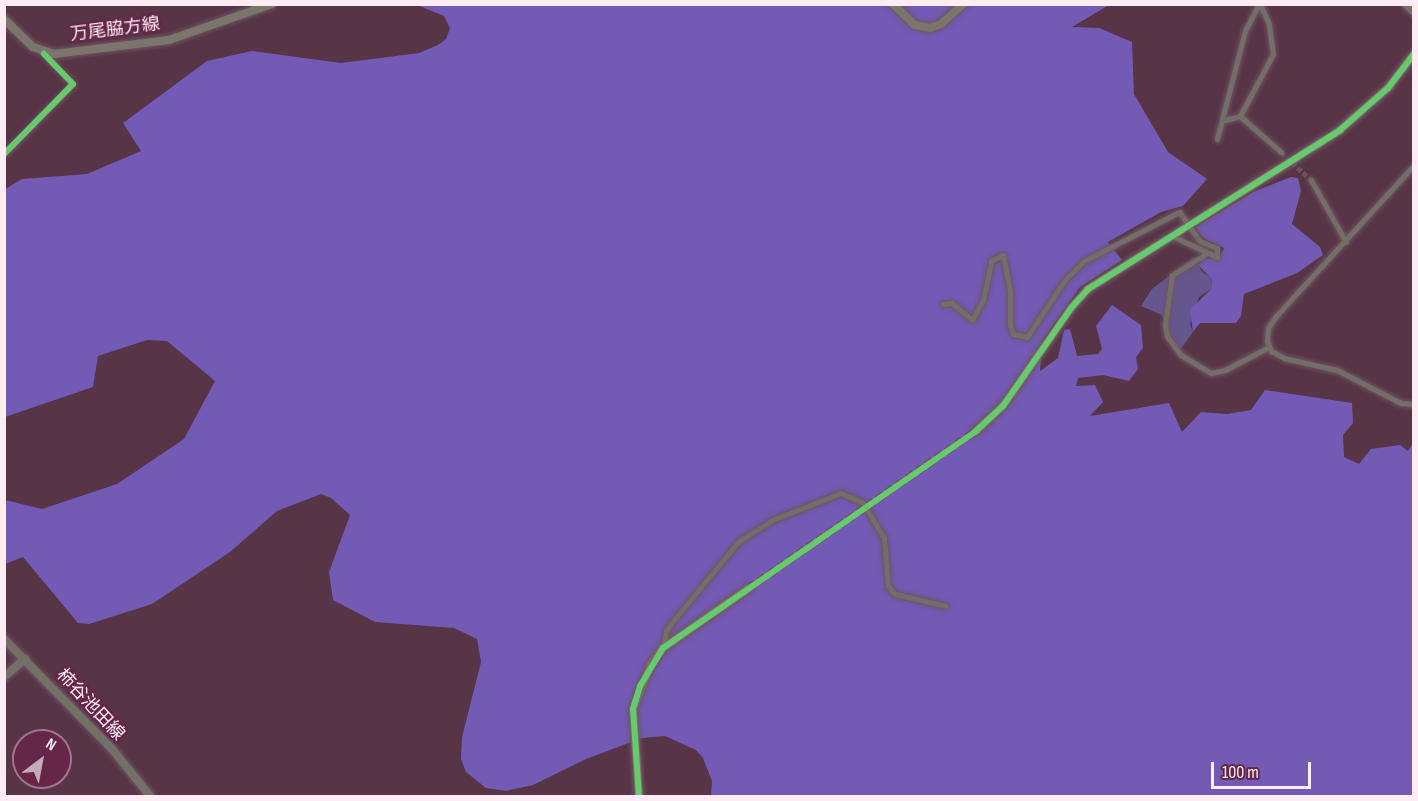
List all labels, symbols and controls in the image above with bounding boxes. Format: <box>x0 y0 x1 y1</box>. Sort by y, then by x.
street label: 万尾脇方線 <box>69 14 161 46</box>
street label: 柿谷池田線 <box>51 665 129 745</box>
north arrow <box>12 729 72 789</box>
text: N <box>42 735 59 755</box>
scale bar <box>1214 750 1314 788</box>
text: 100 m <box>1222 762 1259 783</box>

